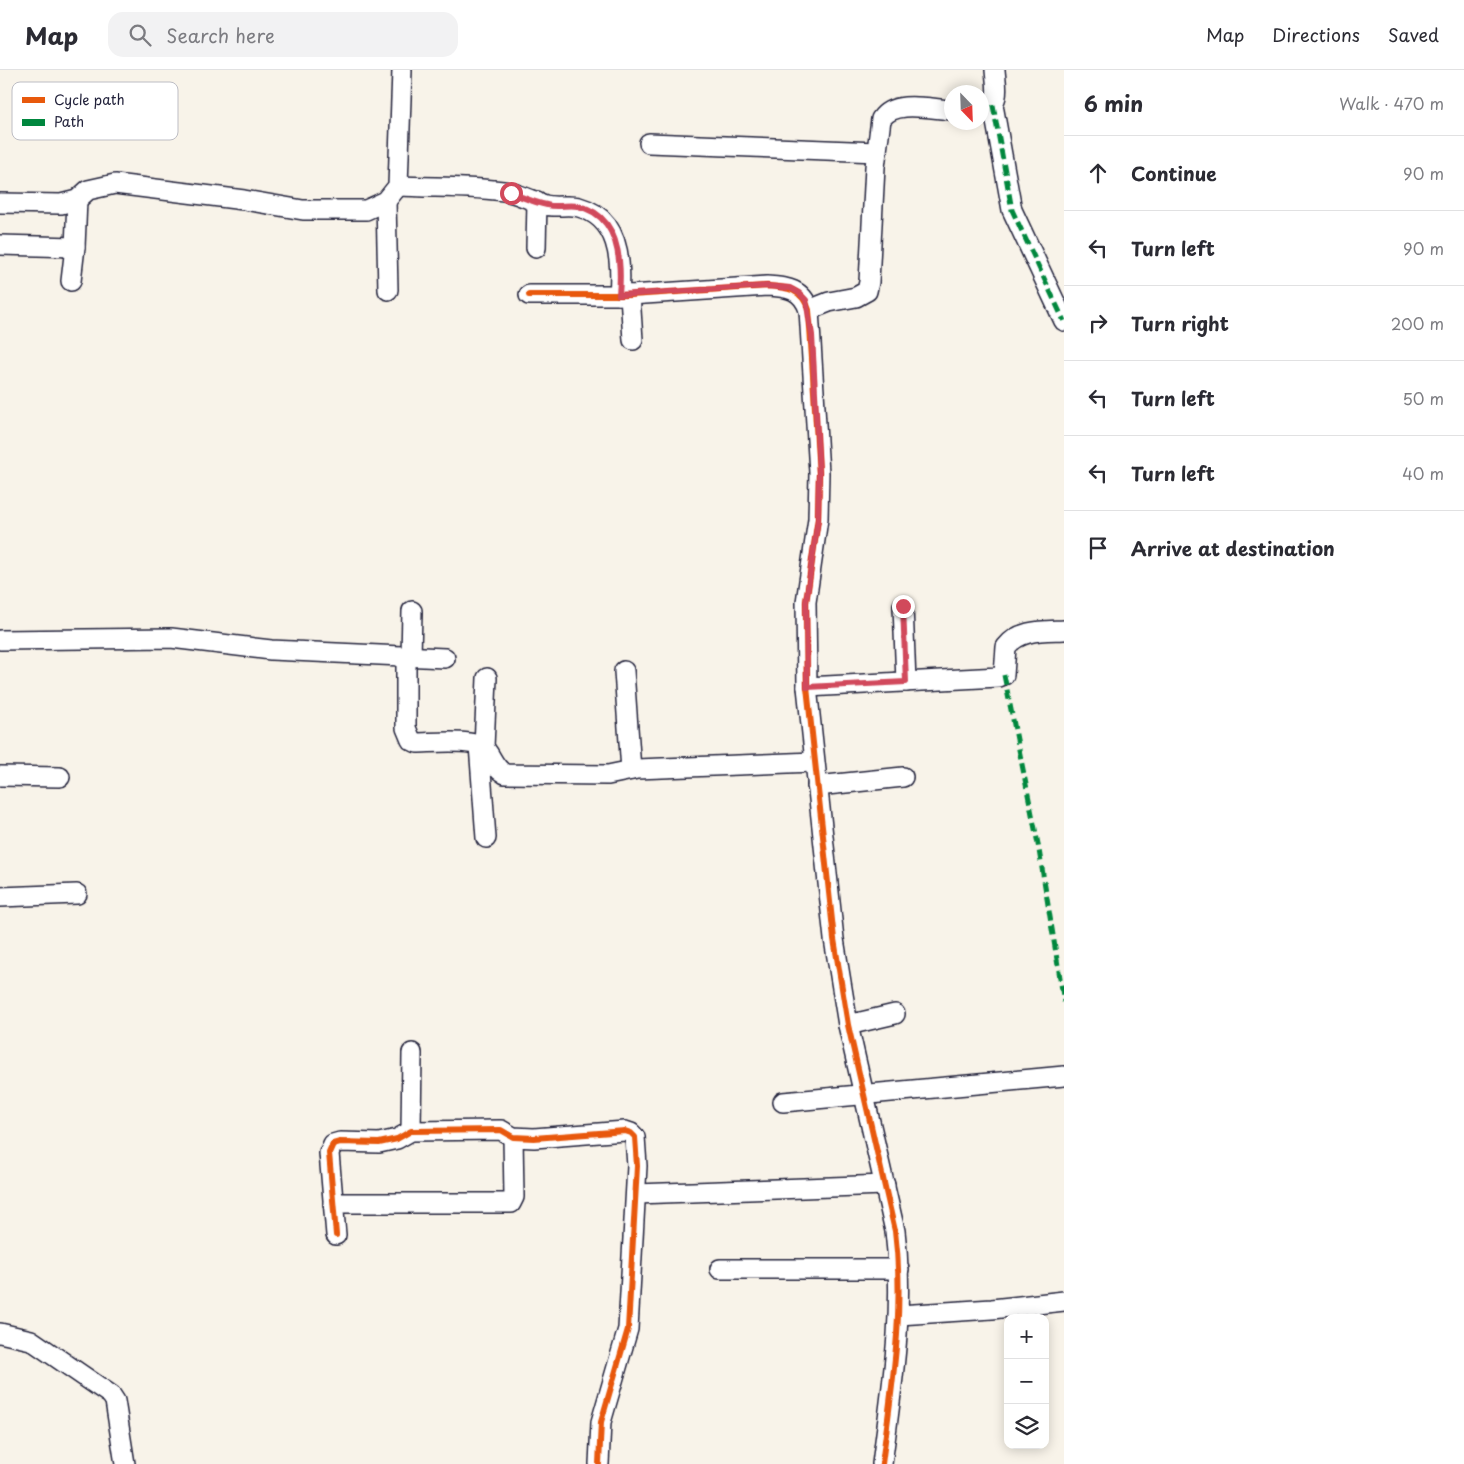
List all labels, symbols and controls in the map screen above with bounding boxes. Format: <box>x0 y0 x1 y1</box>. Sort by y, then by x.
search box <box>108 12 458 57</box>
text: Map <box>25 17 78 53</box>
icon: search <box>126 21 154 49</box>
text: Search here <box>166 21 275 49</box>
text: Map <box>1206 21 1244 48</box>
text: Directions <box>1272 21 1360 48</box>
text: Saved <box>1388 21 1439 48</box>
legend <box>12 82 178 140</box>
north arrow <box>944 85 989 130</box>
text: 6 min <box>1084 87 1143 119</box>
text: Cycle path <box>54 89 125 110</box>
text: Walk · 470 m <box>1339 91 1444 115</box>
text: Path <box>54 111 84 132</box>
icon: ahead <box>1084 159 1112 187</box>
text: Continue <box>1131 159 1217 187</box>
text: 90 m <box>1403 161 1444 185</box>
route start <box>500 182 523 205</box>
icon: left <box>1084 234 1112 262</box>
text: Turn left <box>1131 234 1215 262</box>
text: 90 m <box>1403 236 1444 260</box>
icon: right <box>1084 309 1112 337</box>
text: Turn right <box>1131 309 1229 337</box>
text: 200 m <box>1391 311 1444 335</box>
icon: left <box>1084 384 1112 412</box>
text: Turn left <box>1131 384 1215 412</box>
text: 50 m <box>1403 386 1444 410</box>
icon: left <box>1084 459 1112 487</box>
text: Turn left <box>1131 459 1215 487</box>
text: 40 m <box>1402 461 1444 485</box>
icon: arrive <box>1084 534 1112 562</box>
text: Arrive at destination <box>1131 534 1335 562</box>
route end <box>892 595 915 618</box>
map controls <box>1004 1314 1049 1449</box>
button: + <box>1004 1314 1049 1359</box>
button: − <box>1004 1359 1049 1404</box>
button: layers <box>1004 1404 1049 1449</box>

